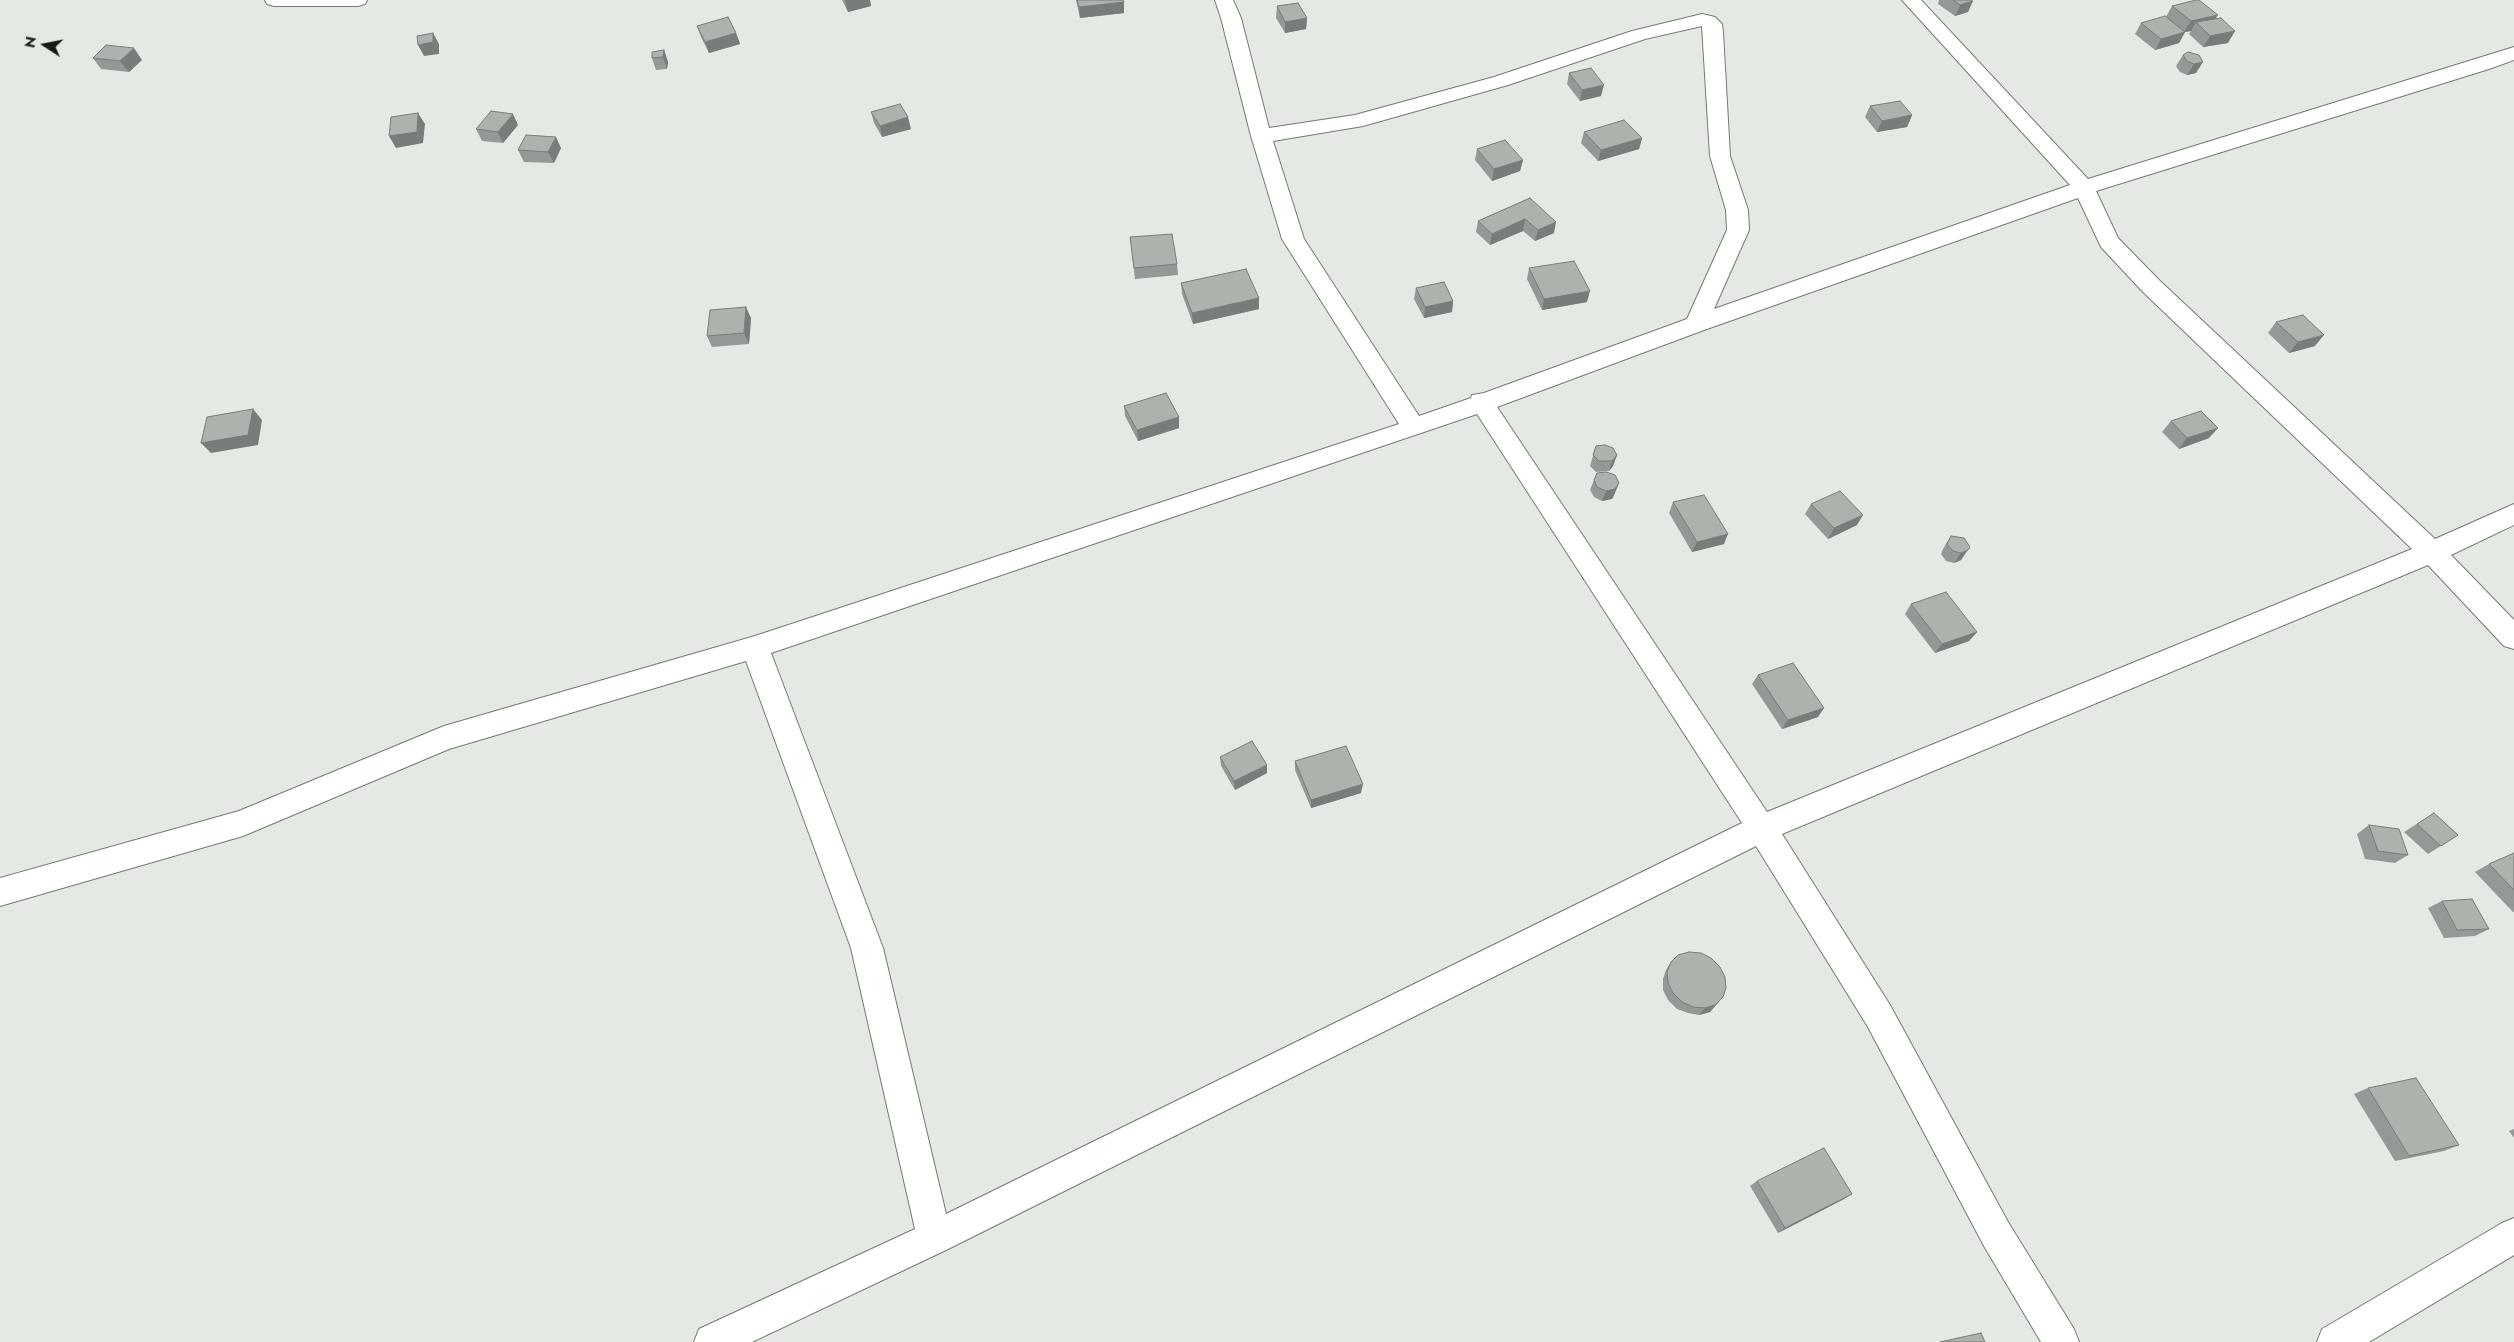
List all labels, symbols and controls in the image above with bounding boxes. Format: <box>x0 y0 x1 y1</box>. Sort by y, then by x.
north arrow <box>20 20 70 70</box>
text: N <box>19 35 41 50</box>

